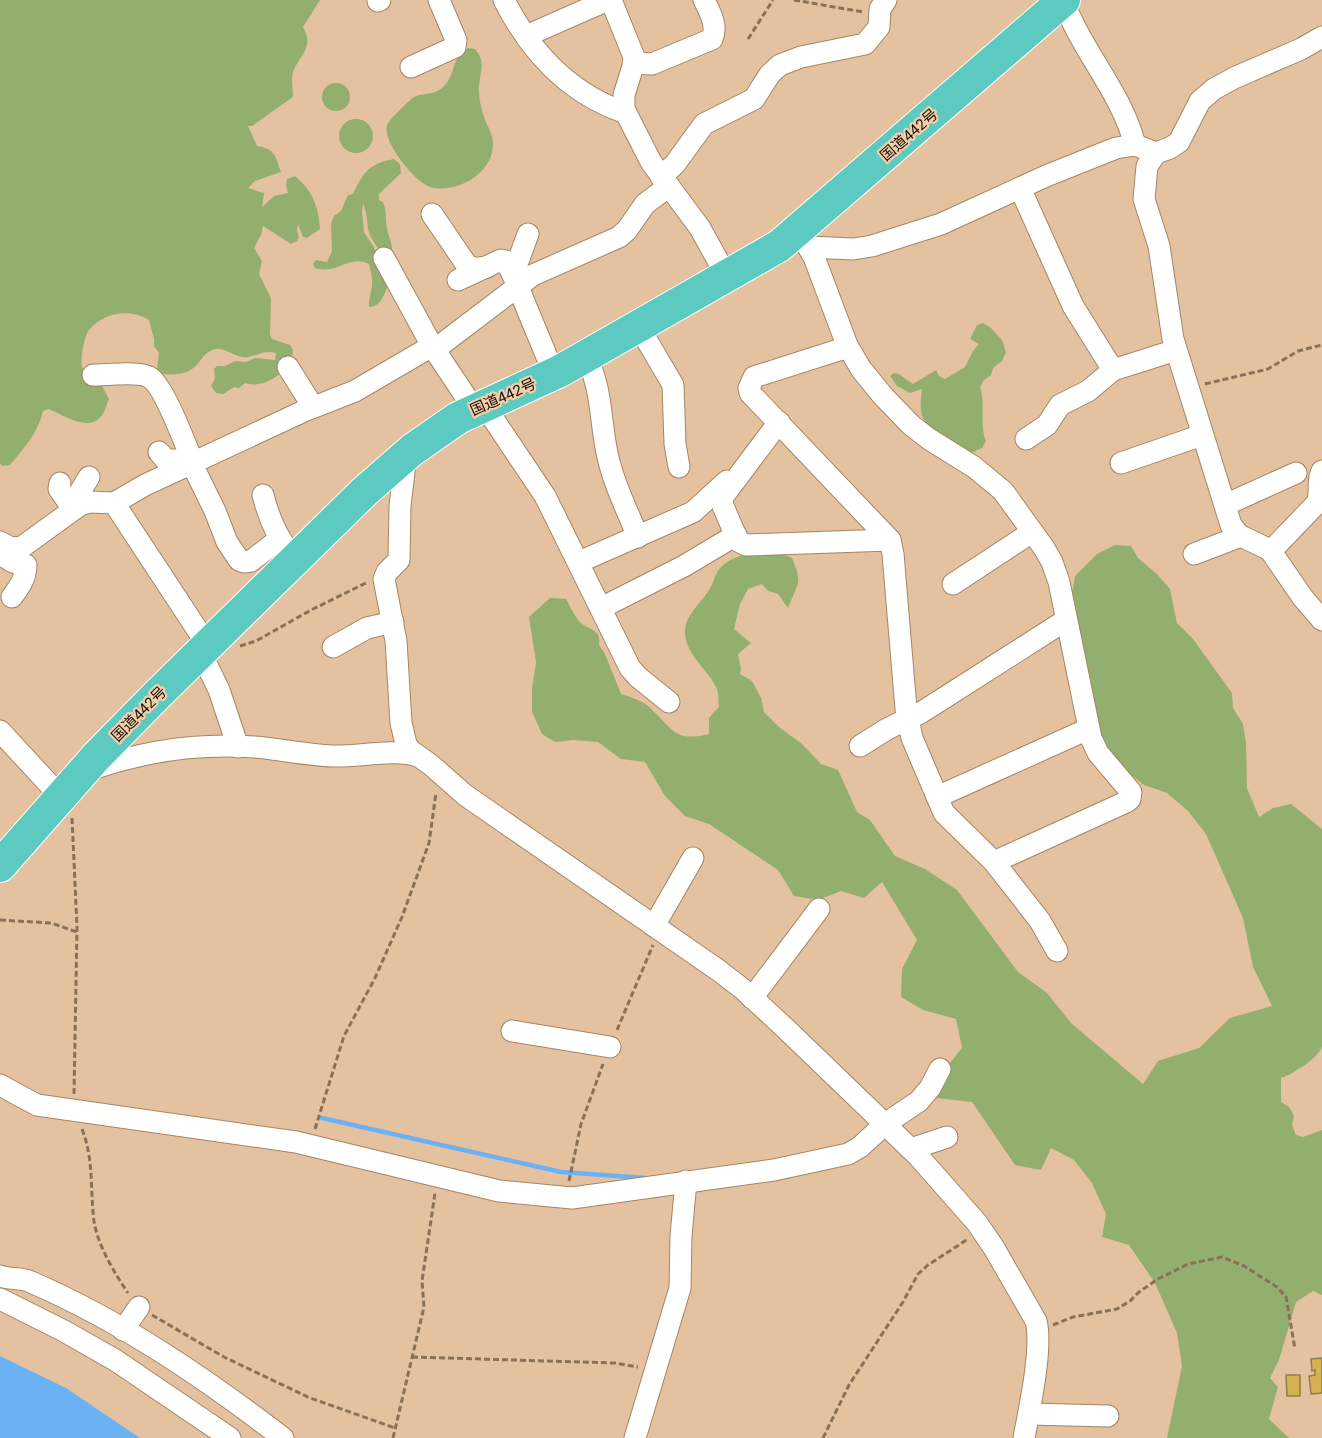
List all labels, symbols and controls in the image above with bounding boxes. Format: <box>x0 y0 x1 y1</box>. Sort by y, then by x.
street label: 国道442号 <box>877 105 941 165</box>
street label: 国道442号 <box>467 374 539 420</box>
street label: 国道442号 <box>108 683 170 745</box>

